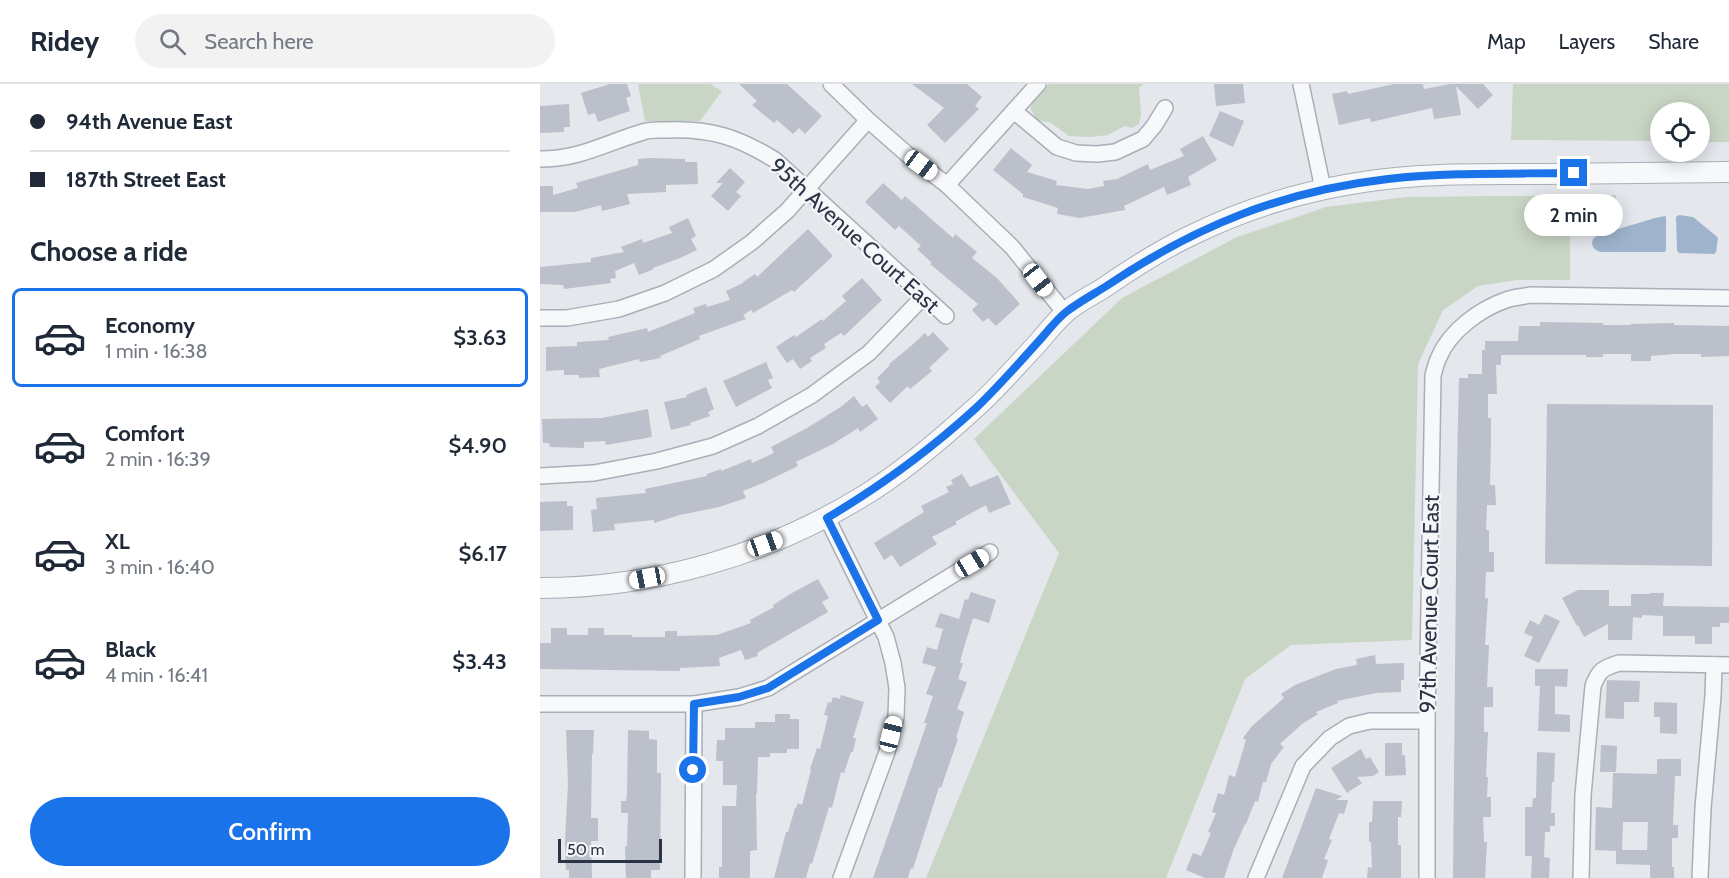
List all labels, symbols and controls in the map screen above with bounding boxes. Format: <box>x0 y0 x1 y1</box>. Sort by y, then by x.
search box <box>135 14 555 68</box>
text: Ridey <box>30 24 99 58</box>
icon: search <box>156 25 189 58</box>
text: Search here <box>204 28 314 55</box>
text: Map <box>1487 29 1526 54</box>
text: Layers <box>1559 29 1615 54</box>
text: Share <box>1648 29 1699 54</box>
map controls <box>1650 102 1710 162</box>
button: locate <box>1650 102 1710 162</box>
text: 94th Avenue East <box>66 108 233 135</box>
car <box>901 147 941 183</box>
street label: 95th Avenue Court East <box>764 152 945 319</box>
route end <box>1560 159 1587 186</box>
text: 187th Street East <box>66 166 226 193</box>
callout: 2 min <box>1524 194 1624 236</box>
text: 2 min <box>1549 203 1598 227</box>
text: Choose a ride <box>30 235 188 268</box>
car <box>1020 260 1056 300</box>
icon: car <box>33 311 87 365</box>
text: Economy <box>105 312 195 339</box>
text: $3.63 <box>453 324 507 351</box>
text: 1 min · 16:38 <box>105 339 208 363</box>
icon: car <box>33 419 87 473</box>
text: Comfort <box>105 420 184 447</box>
text: $4.90 <box>449 432 507 459</box>
text: 2 min · 16:39 <box>105 447 211 471</box>
street label: 97th Avenue Court East <box>1414 494 1445 713</box>
icon: car <box>33 527 87 581</box>
text: XL <box>105 528 130 555</box>
car <box>745 529 785 559</box>
text: $6.17 <box>458 540 507 567</box>
car <box>952 546 992 580</box>
text: 3 min · 16:40 <box>105 555 215 579</box>
car <box>628 566 666 590</box>
icon: car <box>33 635 87 689</box>
text: Black <box>105 636 156 663</box>
text: $3.43 <box>452 648 507 675</box>
text: 4 min · 16:41 <box>105 663 208 687</box>
car <box>878 714 904 754</box>
route start <box>679 756 706 783</box>
button: Confirm <box>30 797 510 866</box>
scale bar <box>558 836 662 864</box>
text: 50 m <box>567 840 604 859</box>

